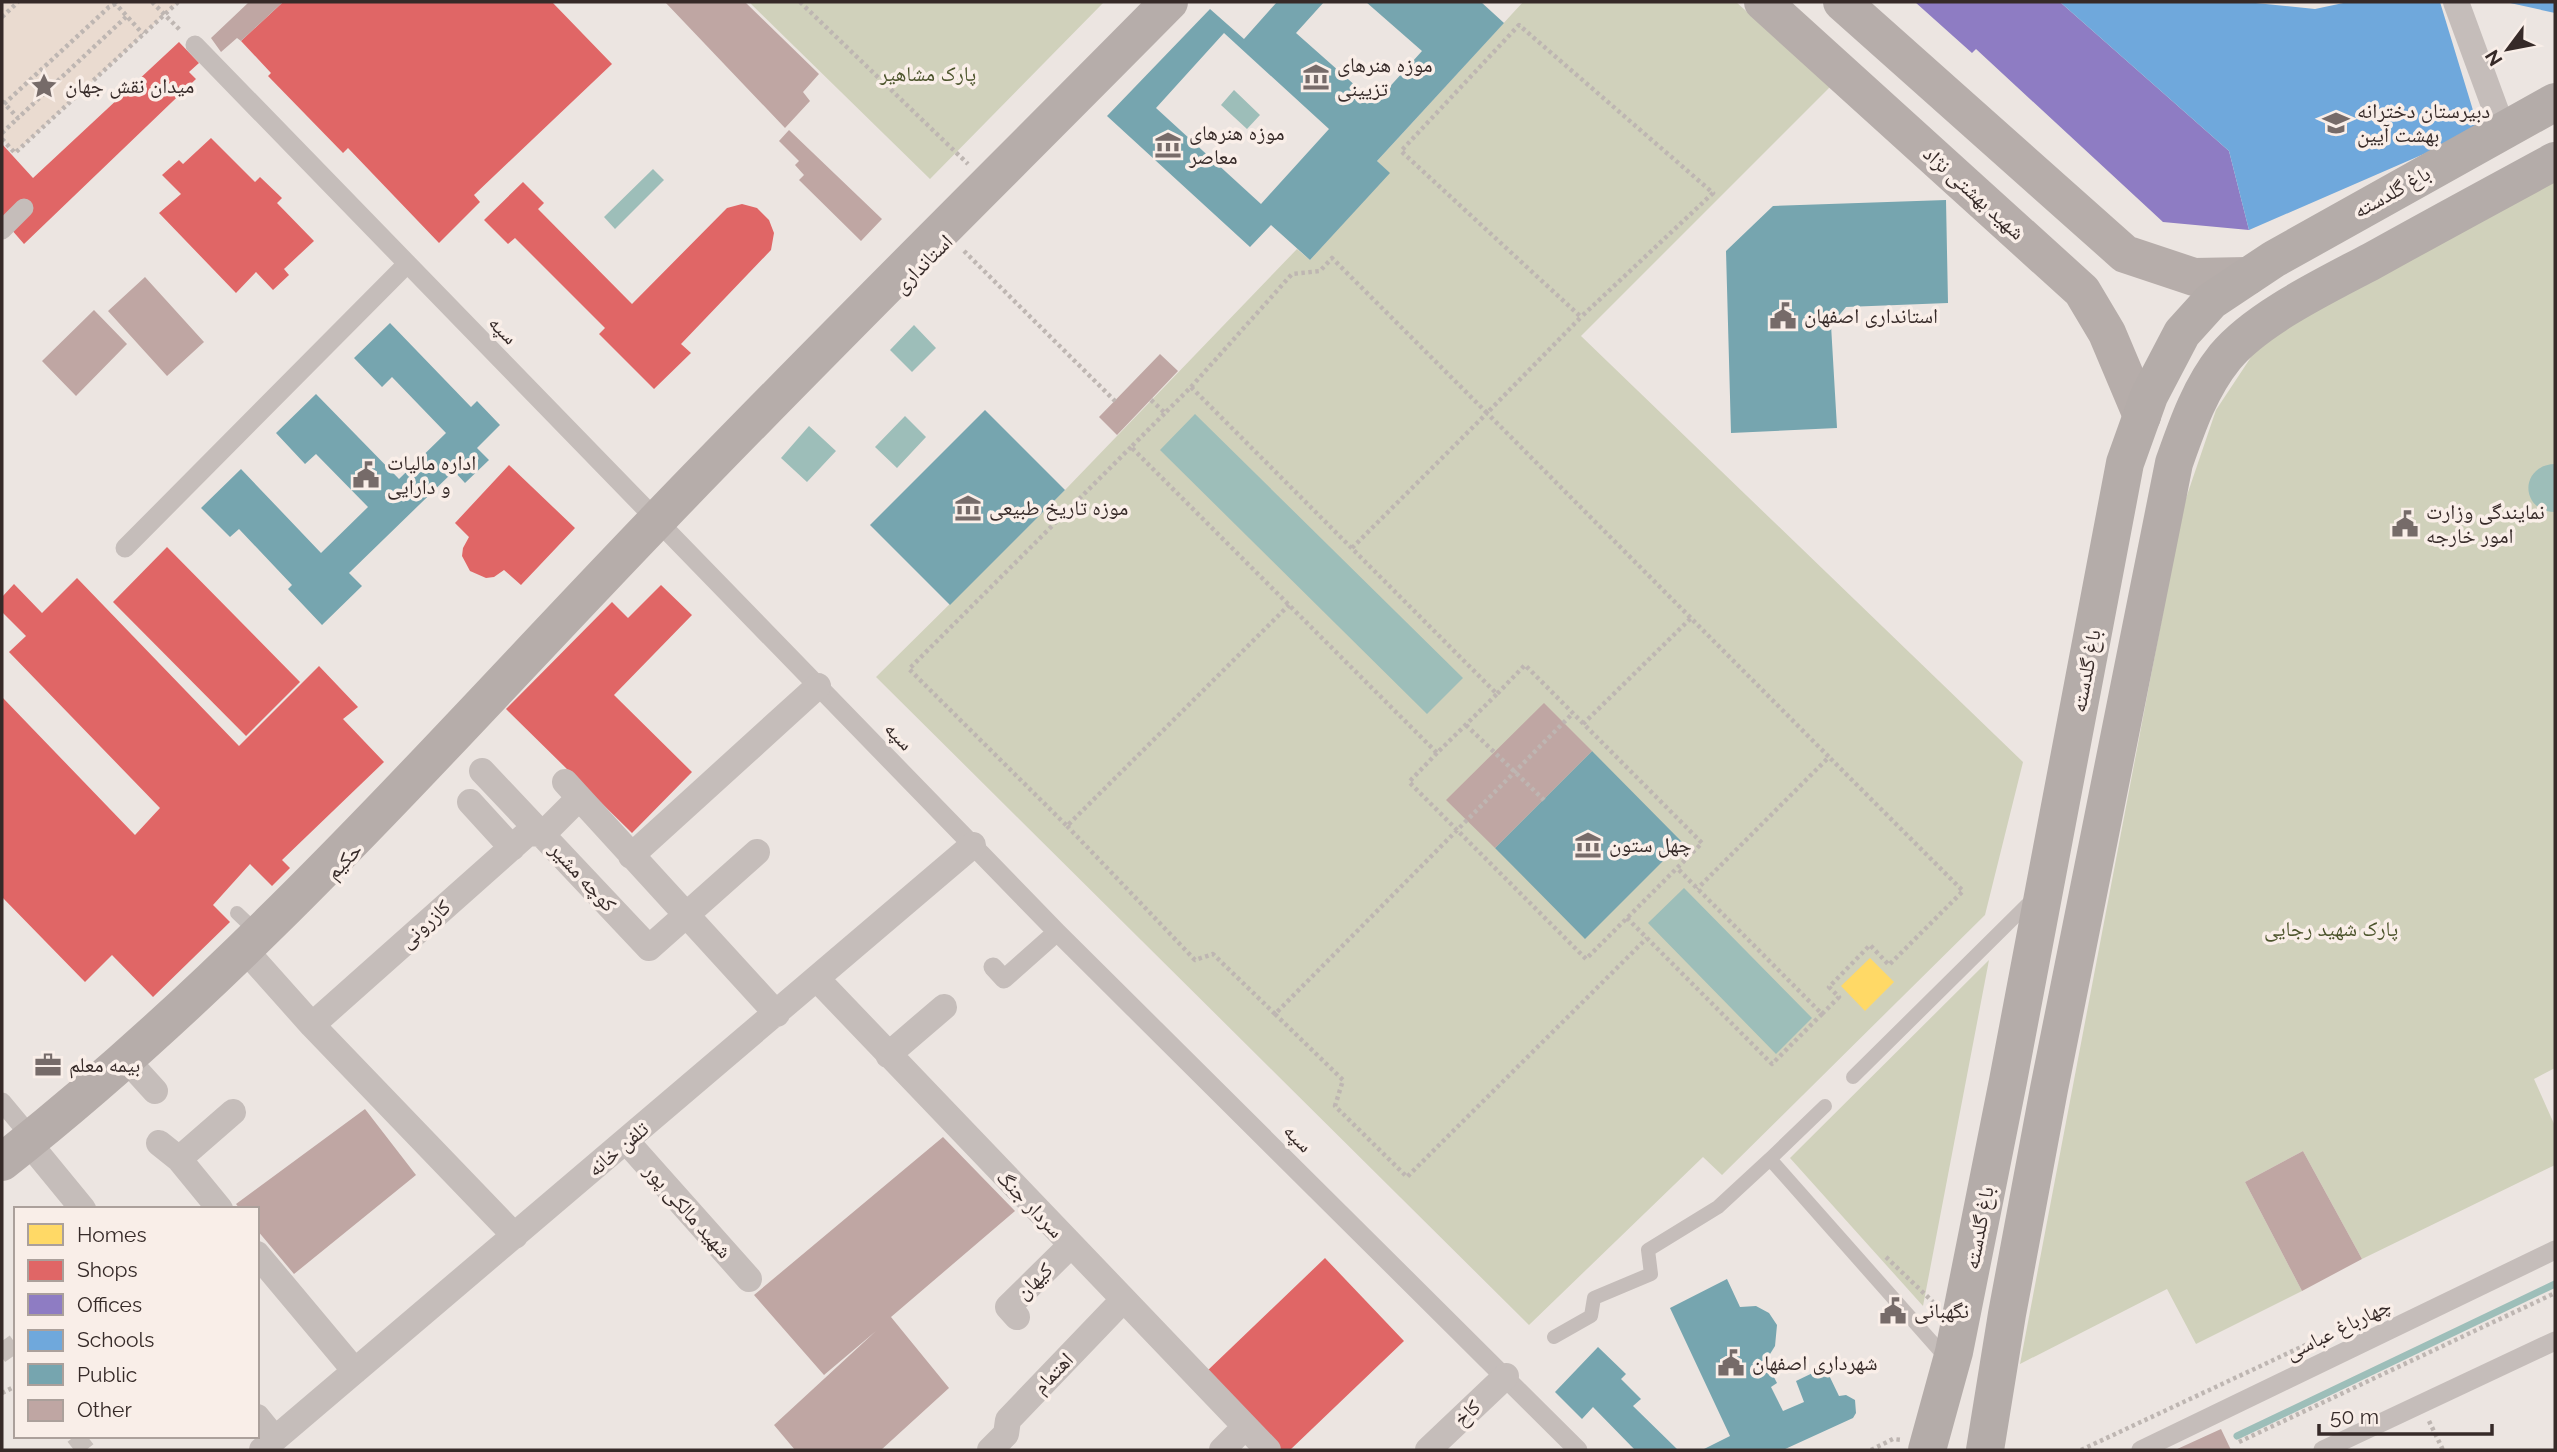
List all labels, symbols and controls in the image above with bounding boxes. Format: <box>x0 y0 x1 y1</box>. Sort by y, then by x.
north arrow <box>2473 14 2543 84</box>
text: N <box>2480 46 2507 70</box>
place label: موزه هنرهای تزیینی <box>1337 52 1433 102</box>
park label: پارک مشاهیر <box>879 61 976 86</box>
museum icon: موزه هنرهای تزیینی <box>1301 62 1331 92</box>
place icon: میدان نقش جهان <box>29 71 59 101</box>
place label: میدان نقش جهان <box>65 73 194 99</box>
place label: دبیرستان دخترانه بهشت آیین <box>2357 98 2490 148</box>
school or university icon: دبیرستان دخترانه بهشت آیین <box>2321 108 2351 138</box>
place label: موزه هنرهای معاصر <box>1188 120 1285 169</box>
museum icon: موزه هنرهای معاصر <box>1153 130 1183 160</box>
street label: شهید بهشتی نژاد <box>1918 141 2030 245</box>
street label: باغ گلدسته <box>2349 160 2435 224</box>
street label: استانداری <box>888 229 957 298</box>
public building icon: استانداری اصفهان <box>1768 301 1798 331</box>
place label: استانداری اصفهان <box>1804 303 1938 328</box>
street label: سپه <box>483 310 523 350</box>
place label: اداره مالیات و دارایی <box>387 450 476 500</box>
public building icon: اداره مالیات و دارایی <box>351 460 381 490</box>
museum icon: موزه تاریخ طبیعی <box>953 493 983 523</box>
place label: موزه تاریخ طبیعی <box>989 495 1128 521</box>
place label: نمایندگی وزارت امور خارجه <box>2426 499 2545 548</box>
public building icon: نمایندگی وزارت امور خارجه <box>2390 509 2420 539</box>
street label: باغ گلدسته <box>2065 627 2107 715</box>
street label: سپه <box>880 716 919 756</box>
museum icon: چهل ستون <box>1573 830 1603 860</box>
place label: چهل ستون <box>1609 832 1692 858</box>
street label: كوچه مشير <box>544 836 622 917</box>
street label: حکیم <box>320 837 369 886</box>
street label: کازرونی <box>394 894 456 954</box>
park label: پارک شهید رجایی <box>2264 916 2398 942</box>
office icon: بیمه معلم <box>33 1050 63 1080</box>
place label: بیمه معلم <box>69 1052 140 1079</box>
street label: تلفن خانه <box>582 1116 654 1182</box>
street label: سپه <box>1278 1118 1318 1158</box>
street label: شهید مالکی پور <box>638 1157 737 1264</box>
street label: سردار جنگ <box>992 1164 1069 1243</box>
street label: باغ گلدسته <box>1958 1184 2000 1272</box>
legend <box>14 1207 259 1438</box>
text: Homes <box>77 1222 147 1247</box>
text: Shops <box>77 1257 138 1282</box>
street label: کیهان <box>1010 1257 1058 1304</box>
text: Offices <box>77 1292 142 1317</box>
street label: چهارباغ عباسی <box>2281 1292 2395 1366</box>
public building icon: نگهبانی <box>1878 1296 1908 1326</box>
place label: نگهبانی <box>1914 1298 1969 1324</box>
text: Schools <box>77 1327 154 1352</box>
street label: اهتمام <box>1027 1347 1080 1400</box>
public building icon: شهرداری اصفهان <box>1716 1348 1746 1378</box>
place label: شهرداری اصفهان <box>1752 1350 1878 1375</box>
text: Public <box>77 1362 137 1387</box>
scale bar <box>2319 1392 2492 1436</box>
street label: کاخ <box>1448 1394 1486 1432</box>
text: Other <box>77 1397 132 1422</box>
text: 50 m <box>2330 1404 2379 1429</box>

